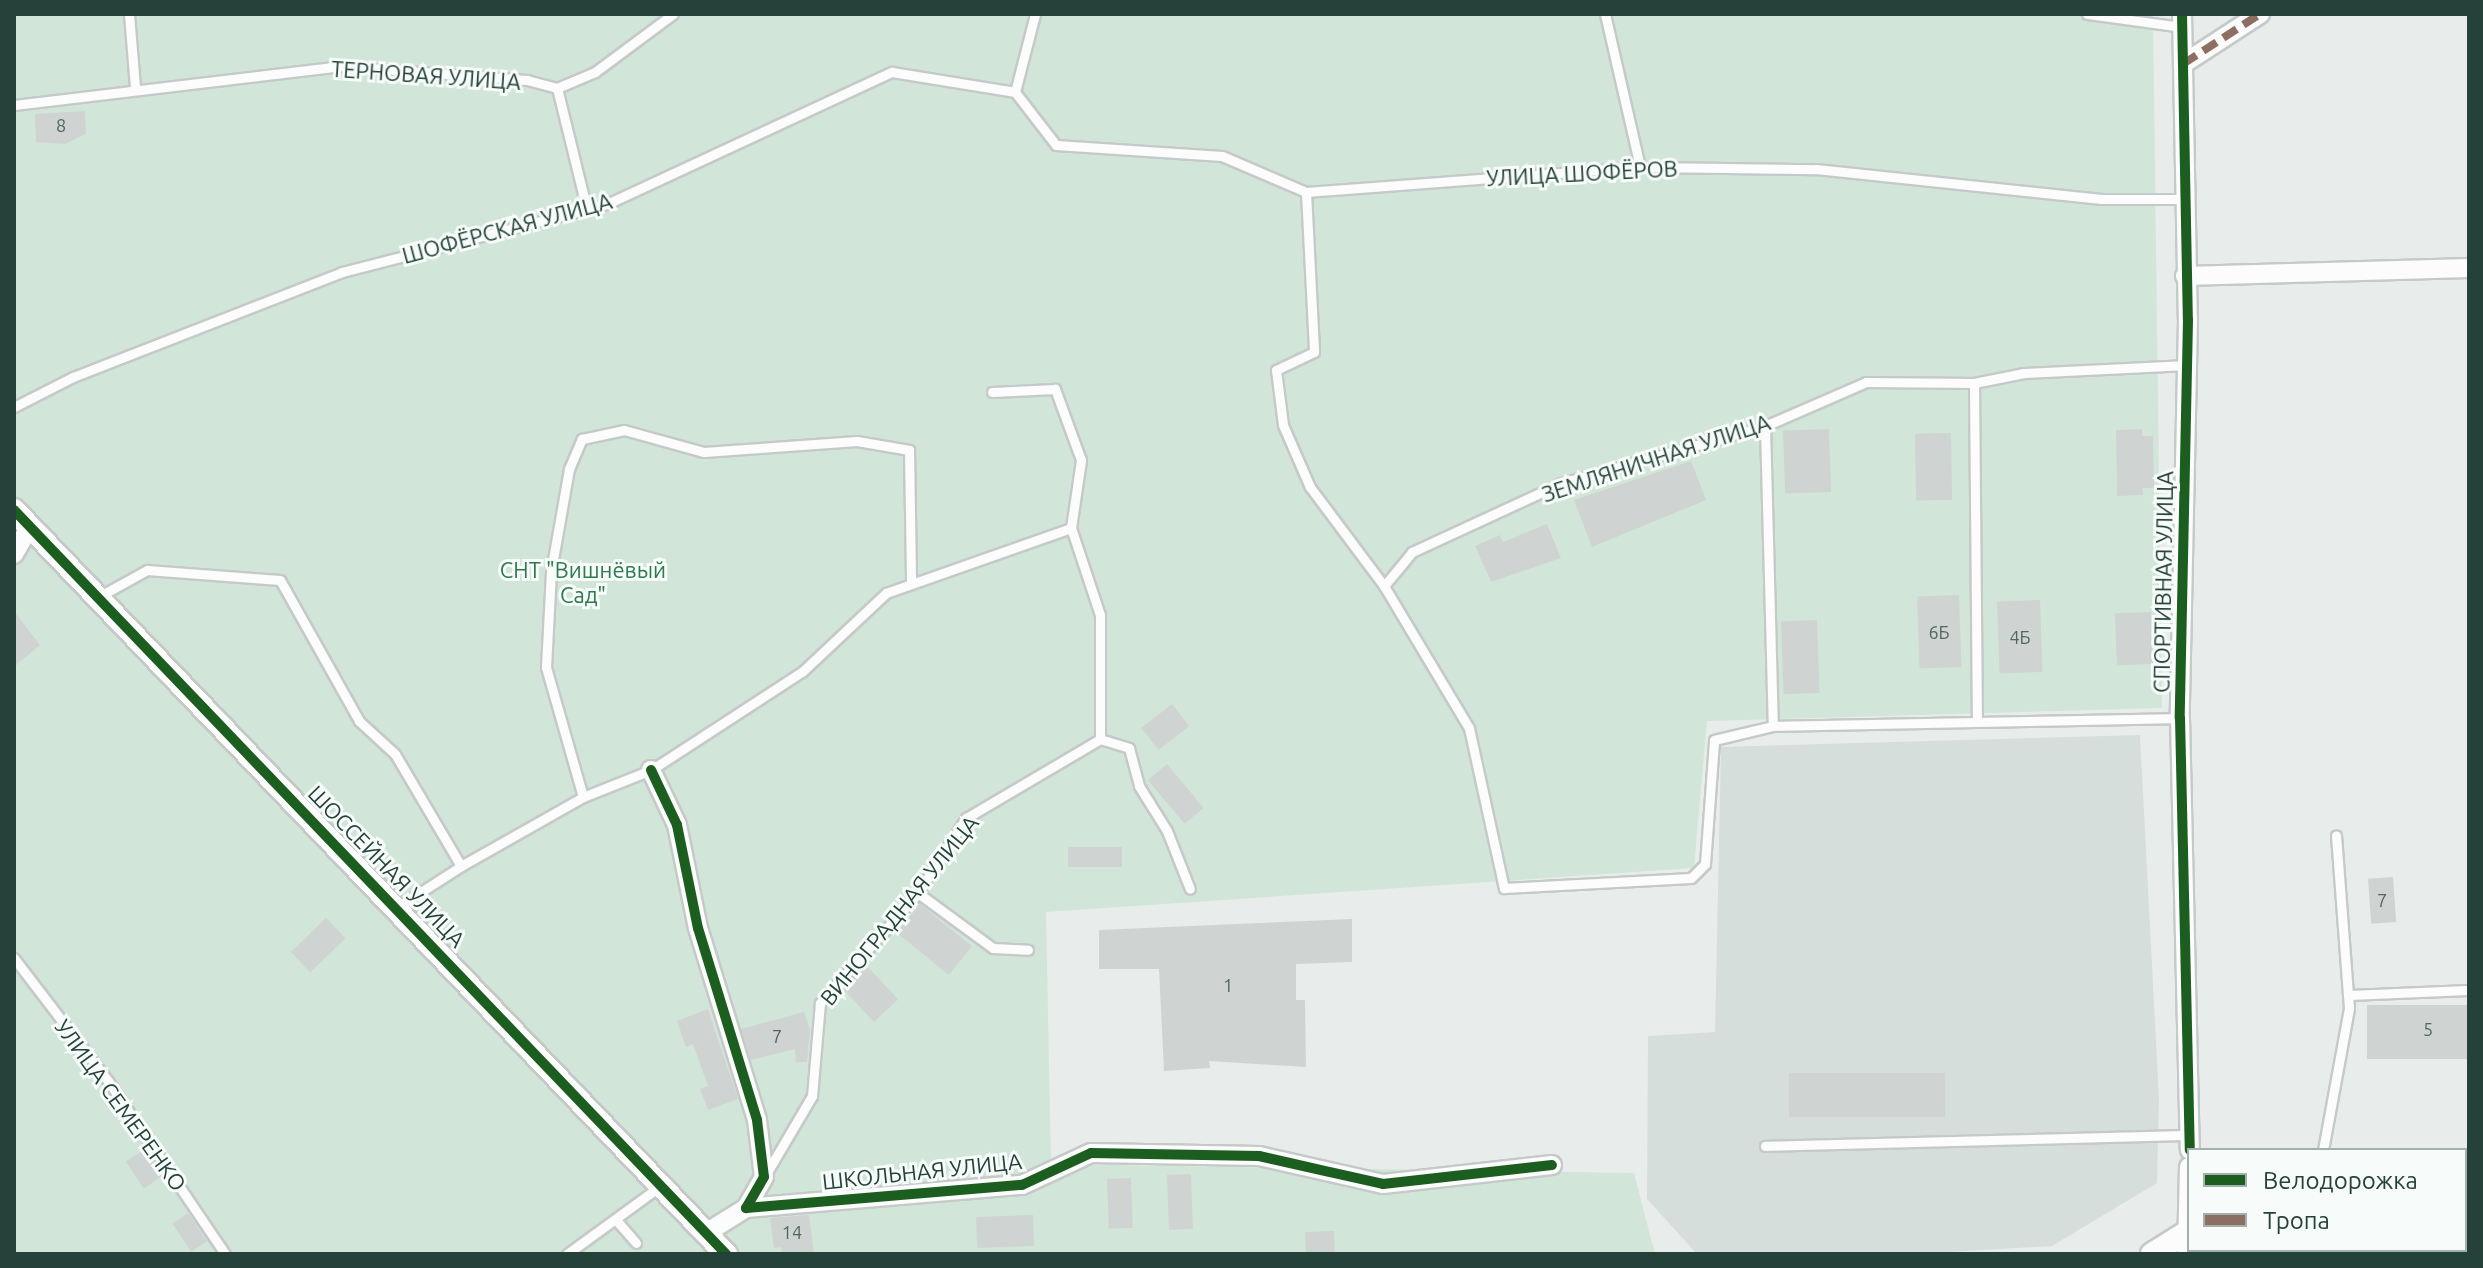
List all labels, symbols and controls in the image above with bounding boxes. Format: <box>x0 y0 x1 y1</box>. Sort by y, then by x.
street label: ТЕРНОВАЯ УЛИЦА <box>330 55 522 95</box>
house number: 8 <box>56 114 66 136</box>
street label: УЛИЦА ШОФЁРОВ <box>1486 155 1678 191</box>
street label: ШОФЁРСКАЯ УЛИЦА <box>399 187 615 269</box>
street label: ЗЕМЛЯНИЧНАЯ УЛИЦА <box>1538 409 1774 507</box>
street label: СПОРТИВНАЯ УЛИЦА <box>2148 471 2178 693</box>
park label: СНТ "Вишнёвый Сад" <box>500 556 666 608</box>
house number: 6Б <box>1928 621 1950 643</box>
house number: 4Б <box>2009 626 2031 648</box>
street label: ШОССЕЙНАЯ УЛИЦА <box>303 780 471 952</box>
street label: ВИНОГРАДНАЯ УЛИЦА <box>814 810 984 1010</box>
house number: 7 <box>2377 889 2387 911</box>
house number: 1 <box>1223 974 1233 996</box>
street label: УЛИЦА СЕМЕРЕНКО <box>50 1014 192 1196</box>
house number: 5 <box>2423 1018 2433 1040</box>
house number: 7 <box>772 1025 782 1047</box>
street label: ШКОЛЬНАЯ УЛИЦА <box>821 1147 1023 1195</box>
legend <box>2187 1148 2467 1252</box>
text: Велодорожка <box>2263 1167 2418 1194</box>
text: Тропа <box>2263 1207 2330 1234</box>
house number: 14 <box>782 1221 802 1243</box>

